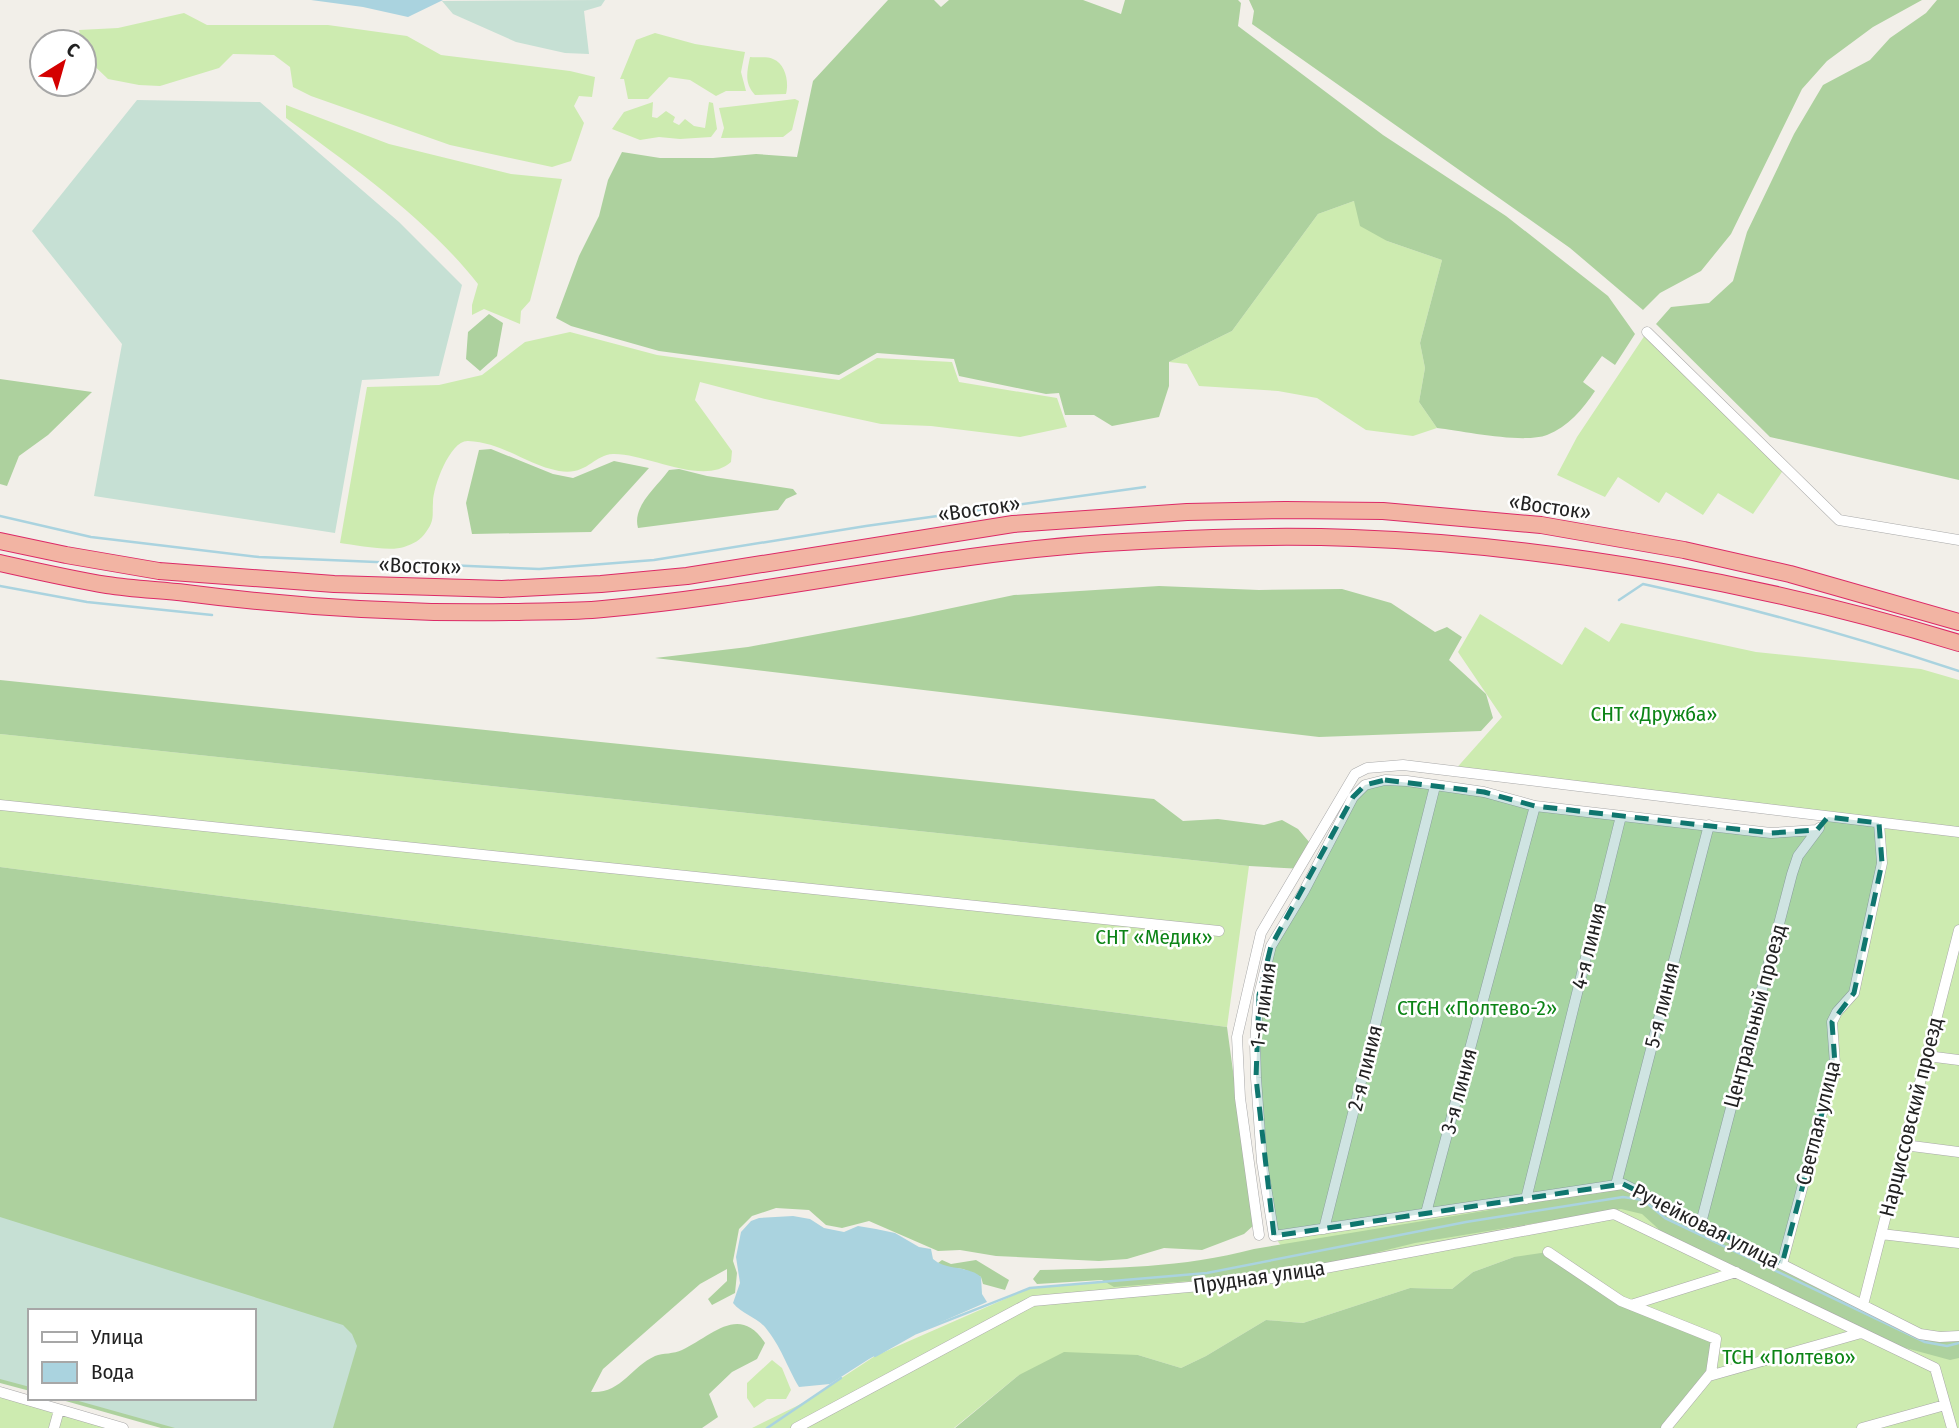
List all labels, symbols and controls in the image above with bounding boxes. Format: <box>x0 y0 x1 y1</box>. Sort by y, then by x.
north arrow <box>28 28 98 98</box>
text: С <box>62 38 84 62</box>
street label: «Восток» <box>1507 488 1593 526</box>
street label: «Восток» <box>936 490 1022 528</box>
street label: «Восток» <box>378 552 462 580</box>
park label: СНТ «Дружба» <box>1590 701 1718 727</box>
street label: 4-я линия <box>1566 900 1612 992</box>
street label: Центральный проезд <box>1718 921 1792 1111</box>
park label: СНТ «Медик» <box>1095 924 1213 950</box>
street label: 5-я линия <box>1639 959 1685 1051</box>
street label: 1-я линия <box>1244 961 1282 1049</box>
park label: СТСН «Полтево-2» <box>1397 995 1557 1021</box>
street label: Нарциссовский проезд <box>1874 1015 1948 1219</box>
street label: 2-я линия <box>1342 1023 1388 1113</box>
street label: 3-я линия <box>1435 1045 1483 1137</box>
street label: Светлая улица <box>1790 1058 1846 1188</box>
street label: Ручейковая улица <box>1628 1178 1784 1274</box>
street label: Прудная улица <box>1191 1255 1327 1299</box>
legend <box>28 1309 256 1400</box>
text: Улица <box>90 1324 144 1350</box>
park label: ТСН «Полтево» <box>1722 1344 1856 1370</box>
text: Вода <box>91 1359 134 1385</box>

